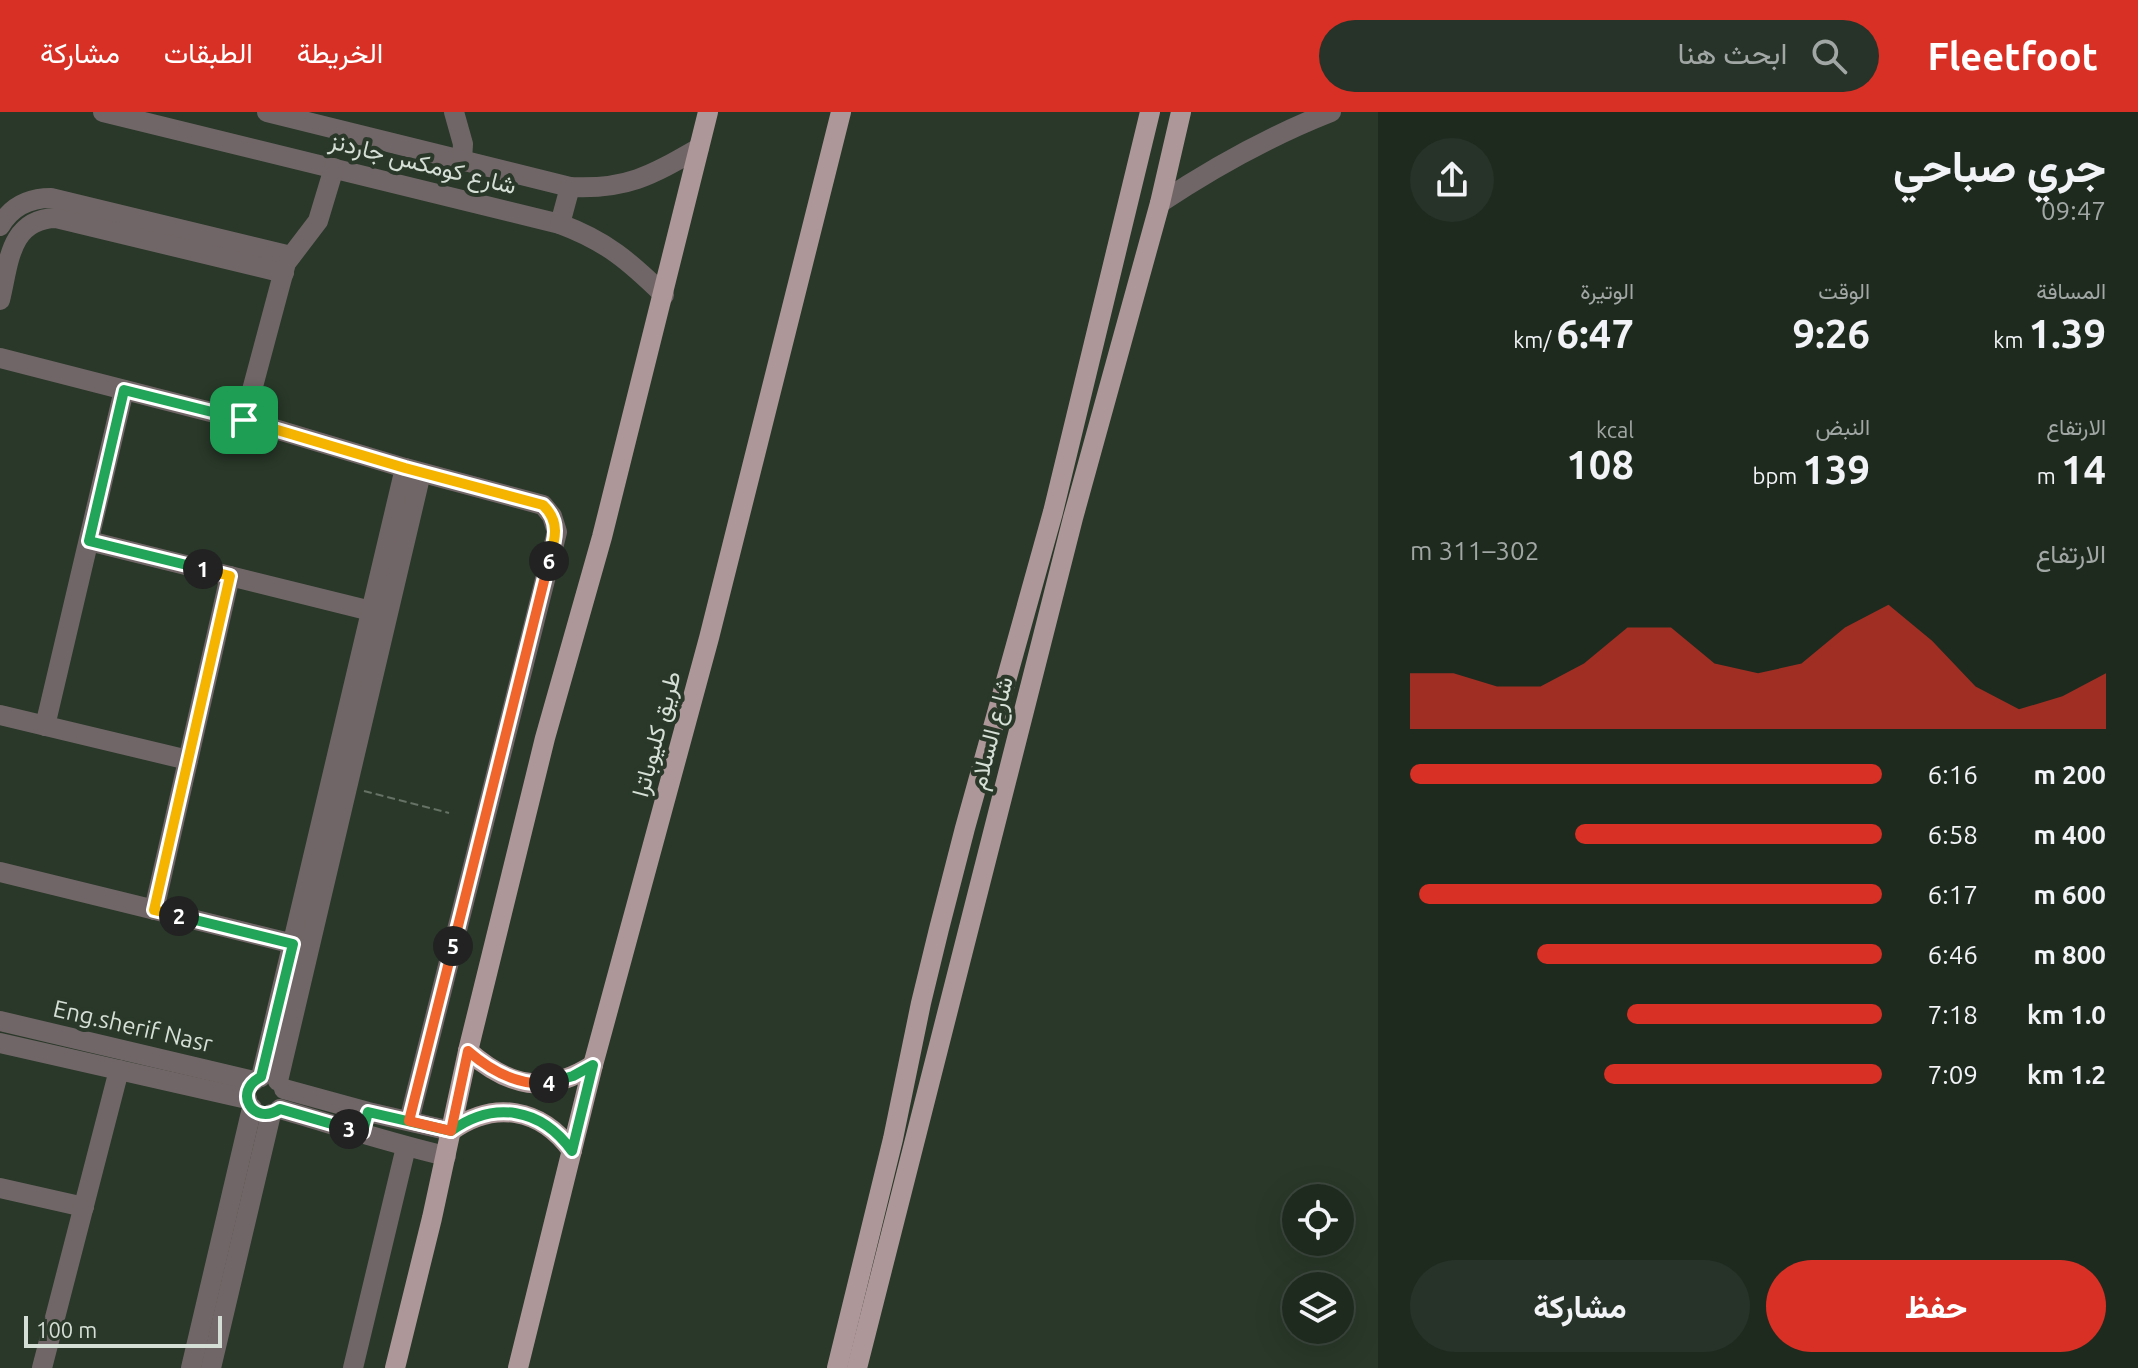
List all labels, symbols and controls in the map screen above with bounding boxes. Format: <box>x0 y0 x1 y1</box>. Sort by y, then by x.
search box <box>1319 20 1879 92</box>
icon: search <box>1807 34 1851 78</box>
text: Fleetfoot <box>1927 35 2098 77</box>
text: ابحث هنا <box>1678 36 1787 70</box>
text: مشاركة <box>40 37 120 68</box>
text: الطبقات <box>164 37 253 68</box>
text: الخريطة <box>297 37 383 68</box>
street label: شارع كومكس جاردنز <box>325 126 519 202</box>
button: share <box>1410 138 1494 222</box>
text: جري صباحي <box>1893 141 2106 190</box>
text: 09:47 <box>2041 196 2106 225</box>
text: الوتيرة <box>1580 278 1634 303</box>
text: الوقت <box>1818 278 1870 303</box>
text: المسافة <box>2036 278 2106 303</box>
text: 6:47 <box>1556 311 1634 356</box>
text: 9:26 <box>1792 311 1870 356</box>
text: 1.39 <box>2028 311 2106 356</box>
text: /km <box>1513 327 1556 352</box>
text: km <box>1993 327 2028 352</box>
pin <box>210 386 278 454</box>
icon: arrive <box>222 398 266 442</box>
text: النبض <box>1816 414 1870 439</box>
text: الارتفاع <box>2046 414 2106 439</box>
text: kcal <box>1596 417 1634 442</box>
text: 108 <box>1566 442 1634 487</box>
text: 139 <box>1802 447 1870 492</box>
text: 14 <box>2061 447 2106 492</box>
text: bpm <box>1753 463 1802 488</box>
text: m <box>2037 463 2061 488</box>
text: 302–311 m <box>1410 536 1539 565</box>
text: الارتفاع <box>2035 539 2106 568</box>
pin: 6 <box>529 541 569 581</box>
text: 6 <box>543 548 555 573</box>
pin: 1 <box>183 549 223 589</box>
text: 1 <box>197 556 209 581</box>
street label: طريق كليوباترا <box>626 668 688 800</box>
street label: شارع السلام <box>964 674 1021 793</box>
text: 6:16 <box>1928 760 1978 789</box>
text: 200 m <box>2033 760 2106 789</box>
text: 6:58 <box>1928 820 1978 849</box>
text: 400 m <box>2033 820 2106 849</box>
text: 6:17 <box>1928 880 1978 909</box>
text: 600 m <box>2033 880 2106 909</box>
pin: 2 <box>159 896 199 936</box>
text: 2 <box>173 903 185 928</box>
pin: 5 <box>433 926 473 966</box>
text: 5 <box>447 933 459 958</box>
text: 6:46 <box>1928 940 1978 969</box>
text: 800 m <box>2033 940 2106 969</box>
street label: Eng.sherif Nasr <box>51 995 215 1057</box>
text: 7:18 <box>1928 1000 1978 1029</box>
text: 1.0 km <box>2027 1000 2106 1029</box>
text: 7:09 <box>1928 1060 1978 1089</box>
text: 1.2 km <box>2027 1060 2106 1089</box>
pin: 4 <box>529 1063 569 1103</box>
text: 4 <box>543 1070 555 1095</box>
pin: 3 <box>329 1109 369 1149</box>
text: 3 <box>343 1116 355 1141</box>
map controls <box>1282 1184 1354 1344</box>
button: locate <box>1282 1184 1354 1256</box>
button: مشاركة <box>1410 1260 1750 1352</box>
button: حفظ <box>1766 1260 2106 1352</box>
button: layers <box>1282 1272 1354 1344</box>
scale bar <box>24 1312 222 1348</box>
text: 100 m <box>36 1317 97 1342</box>

